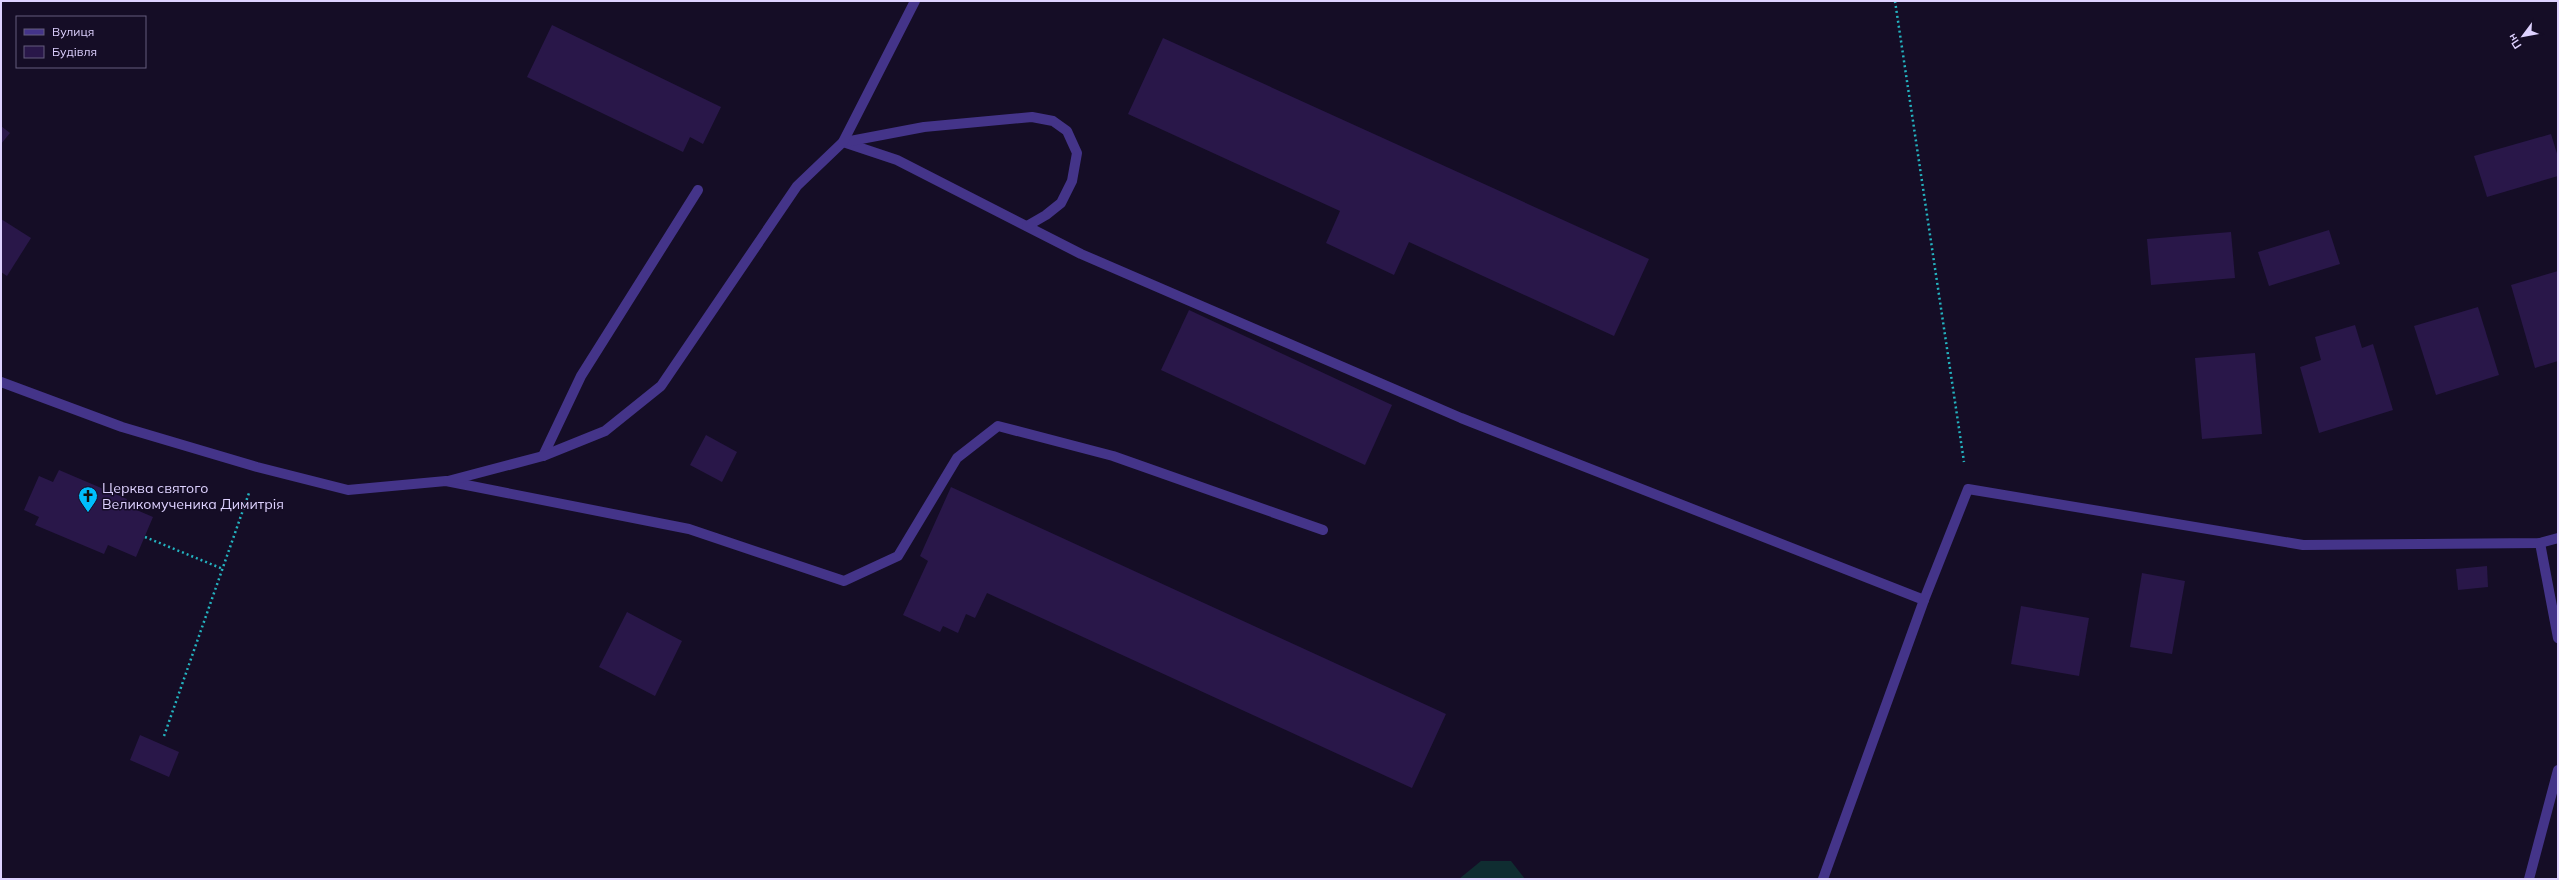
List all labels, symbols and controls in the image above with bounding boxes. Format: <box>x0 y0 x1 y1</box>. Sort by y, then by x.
legend <box>16 16 146 68</box>
north arrow <box>2503 16 2543 56</box>
text: Вулиця <box>52 24 94 39</box>
text: Пн <box>2504 31 2525 51</box>
text: Будівля <box>52 44 97 59</box>
place label: Церква святого Великомученика Димитрія <box>102 479 284 513</box>
church icon: Церква святого Великомученика Димитрія <box>77 485 99 513</box>

